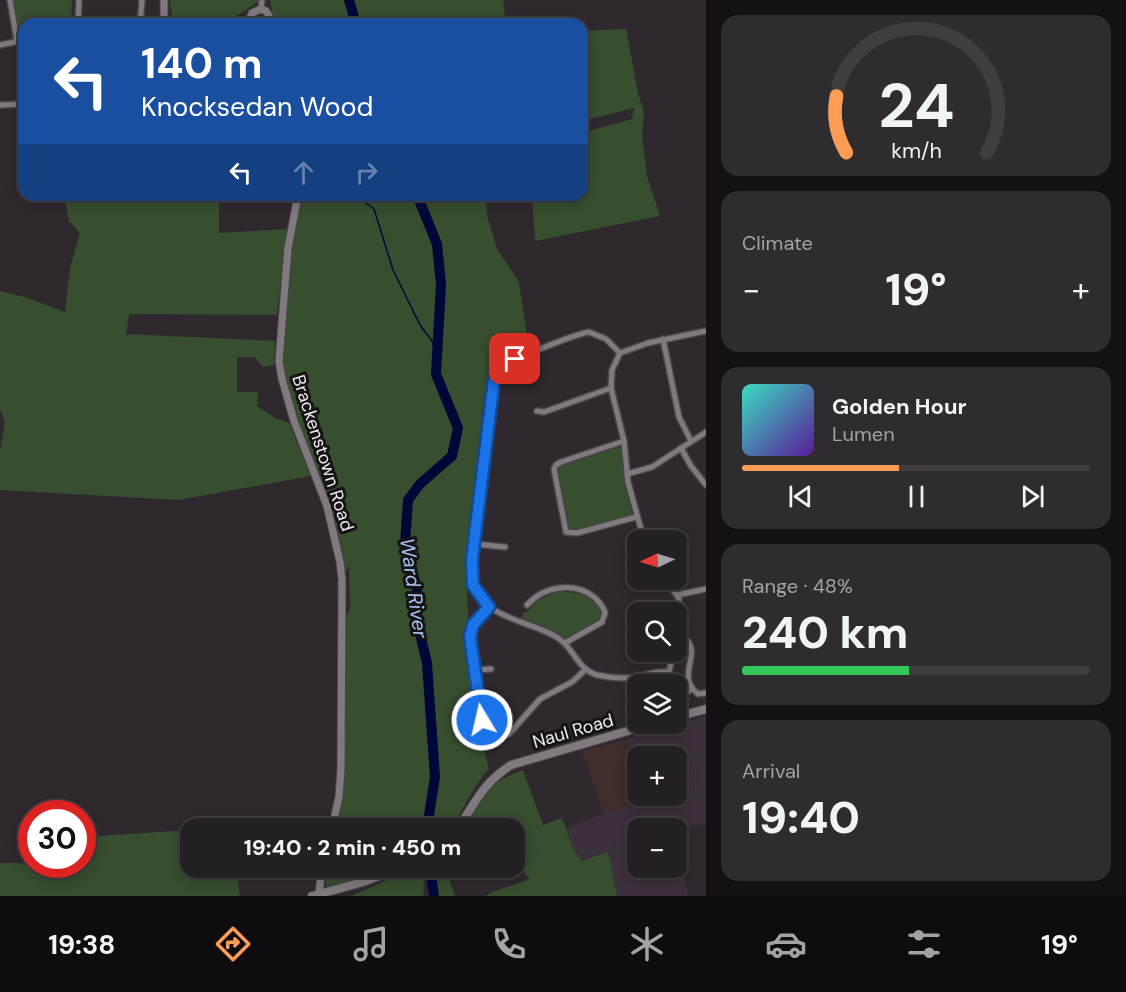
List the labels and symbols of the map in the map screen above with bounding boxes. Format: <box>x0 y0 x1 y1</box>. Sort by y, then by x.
pin <box>489 333 540 384</box>
street label: Brackenstown Road <box>286 372 360 534</box>
north arrow <box>627 530 687 590</box>
water label: Ward River <box>394 536 434 640</box>
position arrow <box>450 688 514 752</box>
street label: Naul Road <box>530 708 616 754</box>
speed limit sign: 30 <box>18 800 96 878</box>

